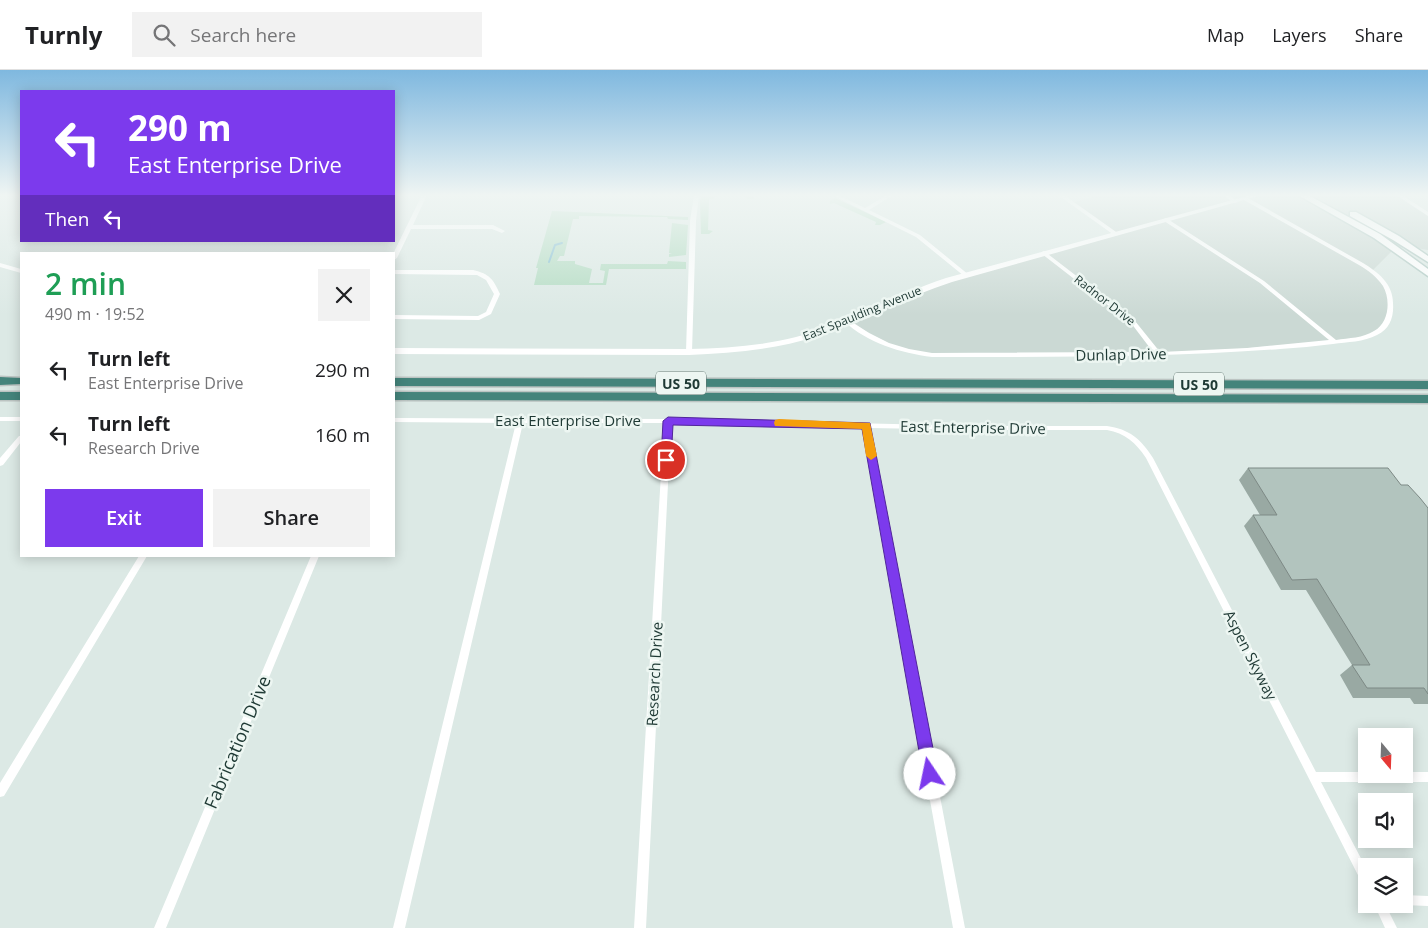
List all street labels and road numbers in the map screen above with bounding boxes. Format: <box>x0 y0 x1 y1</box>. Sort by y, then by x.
street label: Radnor Drive <box>1071 271 1139 329</box>
street label: East Spaulding Avenue <box>800 281 924 345</box>
street label: Dunlap Drive <box>1075 343 1167 365</box>
road number: US 50 <box>656 372 706 394</box>
road number: US 50 <box>1174 372 1224 396</box>
street label: East Enterprise Drive <box>495 410 641 430</box>
street label: East Enterprise Drive <box>900 416 1046 438</box>
street label: Aspen Skyway <box>1220 607 1282 704</box>
street label: Research Drive <box>641 621 667 727</box>
street label: Fabrication Drive <box>198 672 276 812</box>

